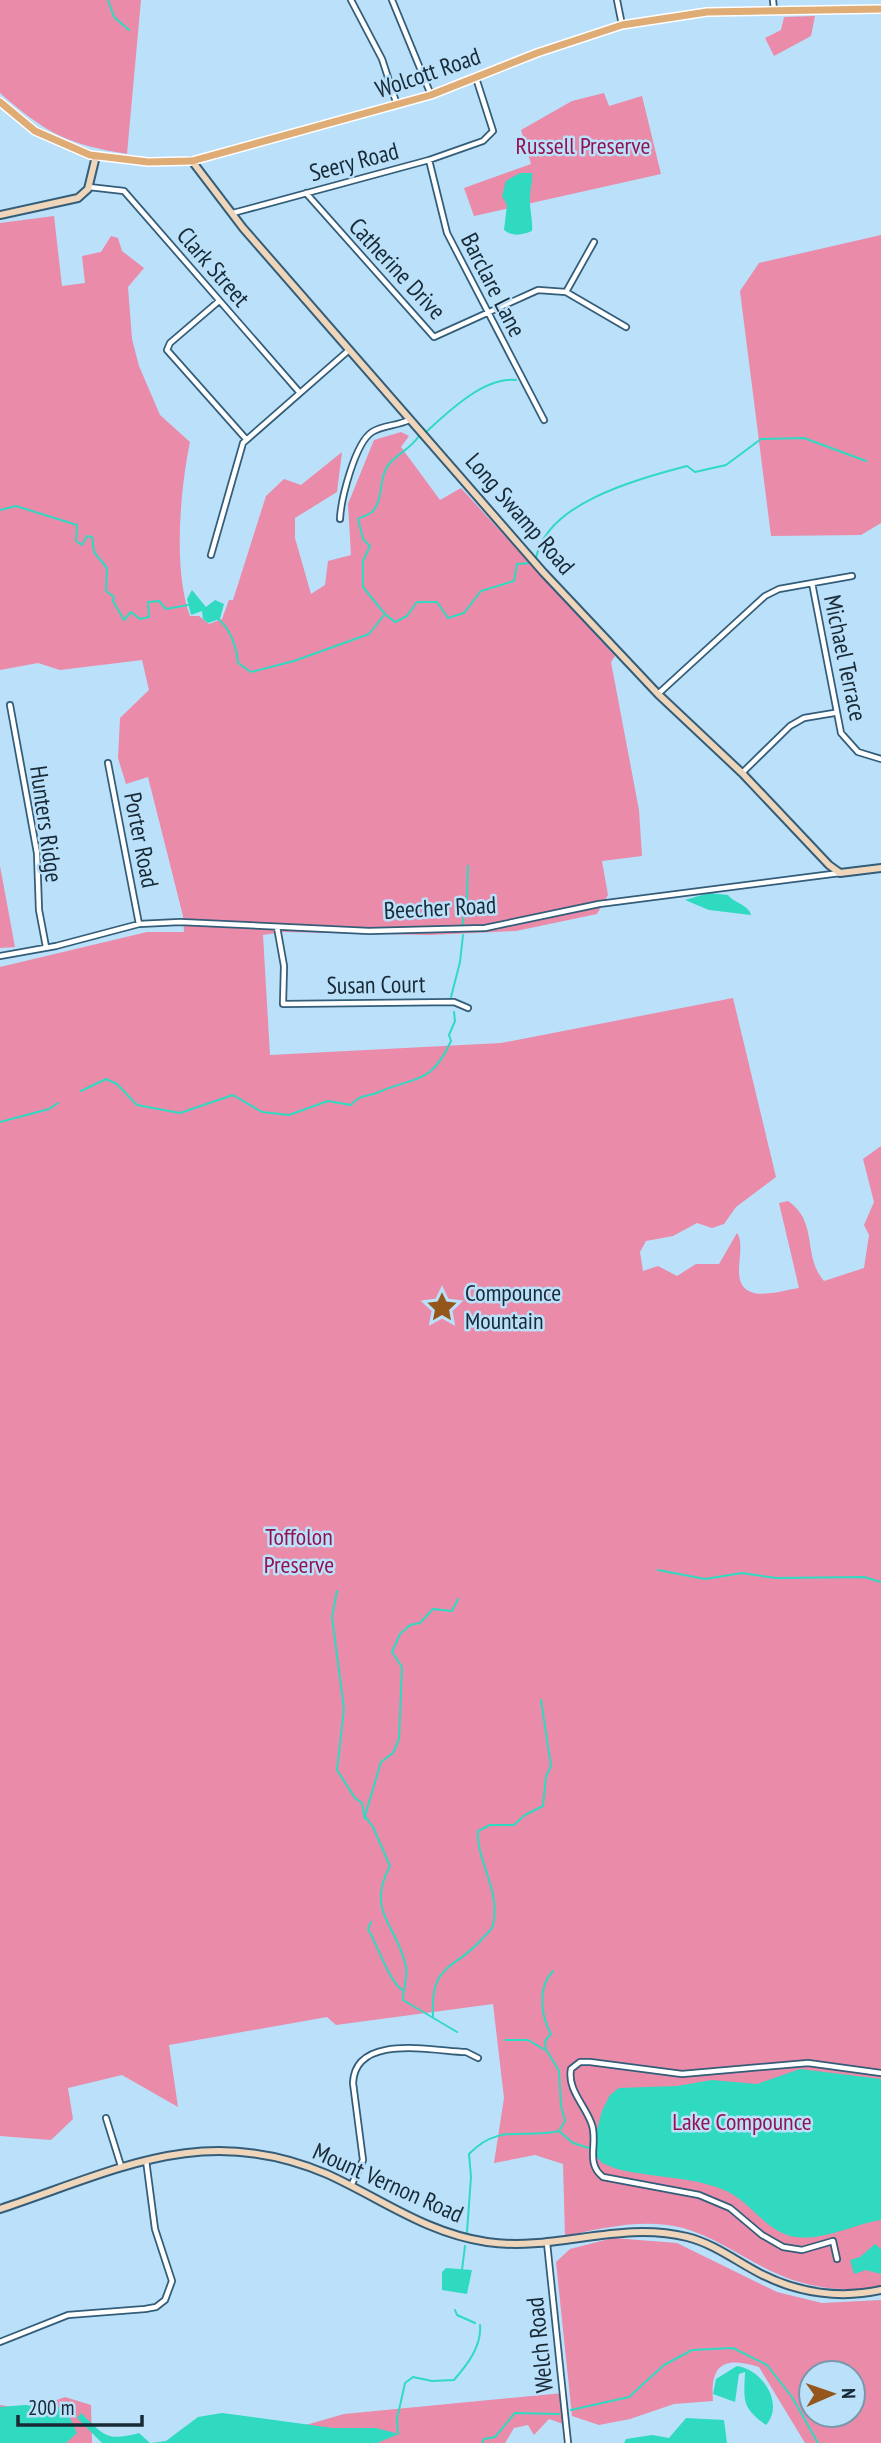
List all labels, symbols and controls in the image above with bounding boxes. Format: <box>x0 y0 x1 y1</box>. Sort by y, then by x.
street label: Wolcott Road <box>371 40 484 105</box>
park label: Russell Preserve <box>516 130 650 161</box>
street label: Seery Road <box>306 135 402 188</box>
street label: Catherine Drive <box>342 211 452 326</box>
street label: Clark Street <box>170 220 257 313</box>
street label: Barclare Lane <box>454 228 533 342</box>
street label: Long Swamp Road <box>459 446 582 581</box>
street label: Michael Terrace <box>817 592 874 724</box>
street label: Hunters Ridge <box>23 764 70 884</box>
street label: Porter Road <box>117 790 166 890</box>
street label: Beecher Road <box>383 889 497 926</box>
street label: Susan Court <box>326 968 426 1001</box>
place label: Compounce Mountain <box>465 1277 561 1336</box>
place icon: Compounce Mountain <box>425 1290 459 1324</box>
park label: Toffolon Preserve <box>264 1521 334 1580</box>
park label: Lake Compounce <box>672 2106 812 2137</box>
street label: Mount Vernon Road <box>308 2136 468 2230</box>
street label: Welch Road <box>519 2296 560 2394</box>
north arrow <box>797 2359 867 2429</box>
scale bar <box>18 2384 142 2428</box>
text: N <box>837 2388 861 2399</box>
text: 200 m <box>28 2394 74 2421</box>

